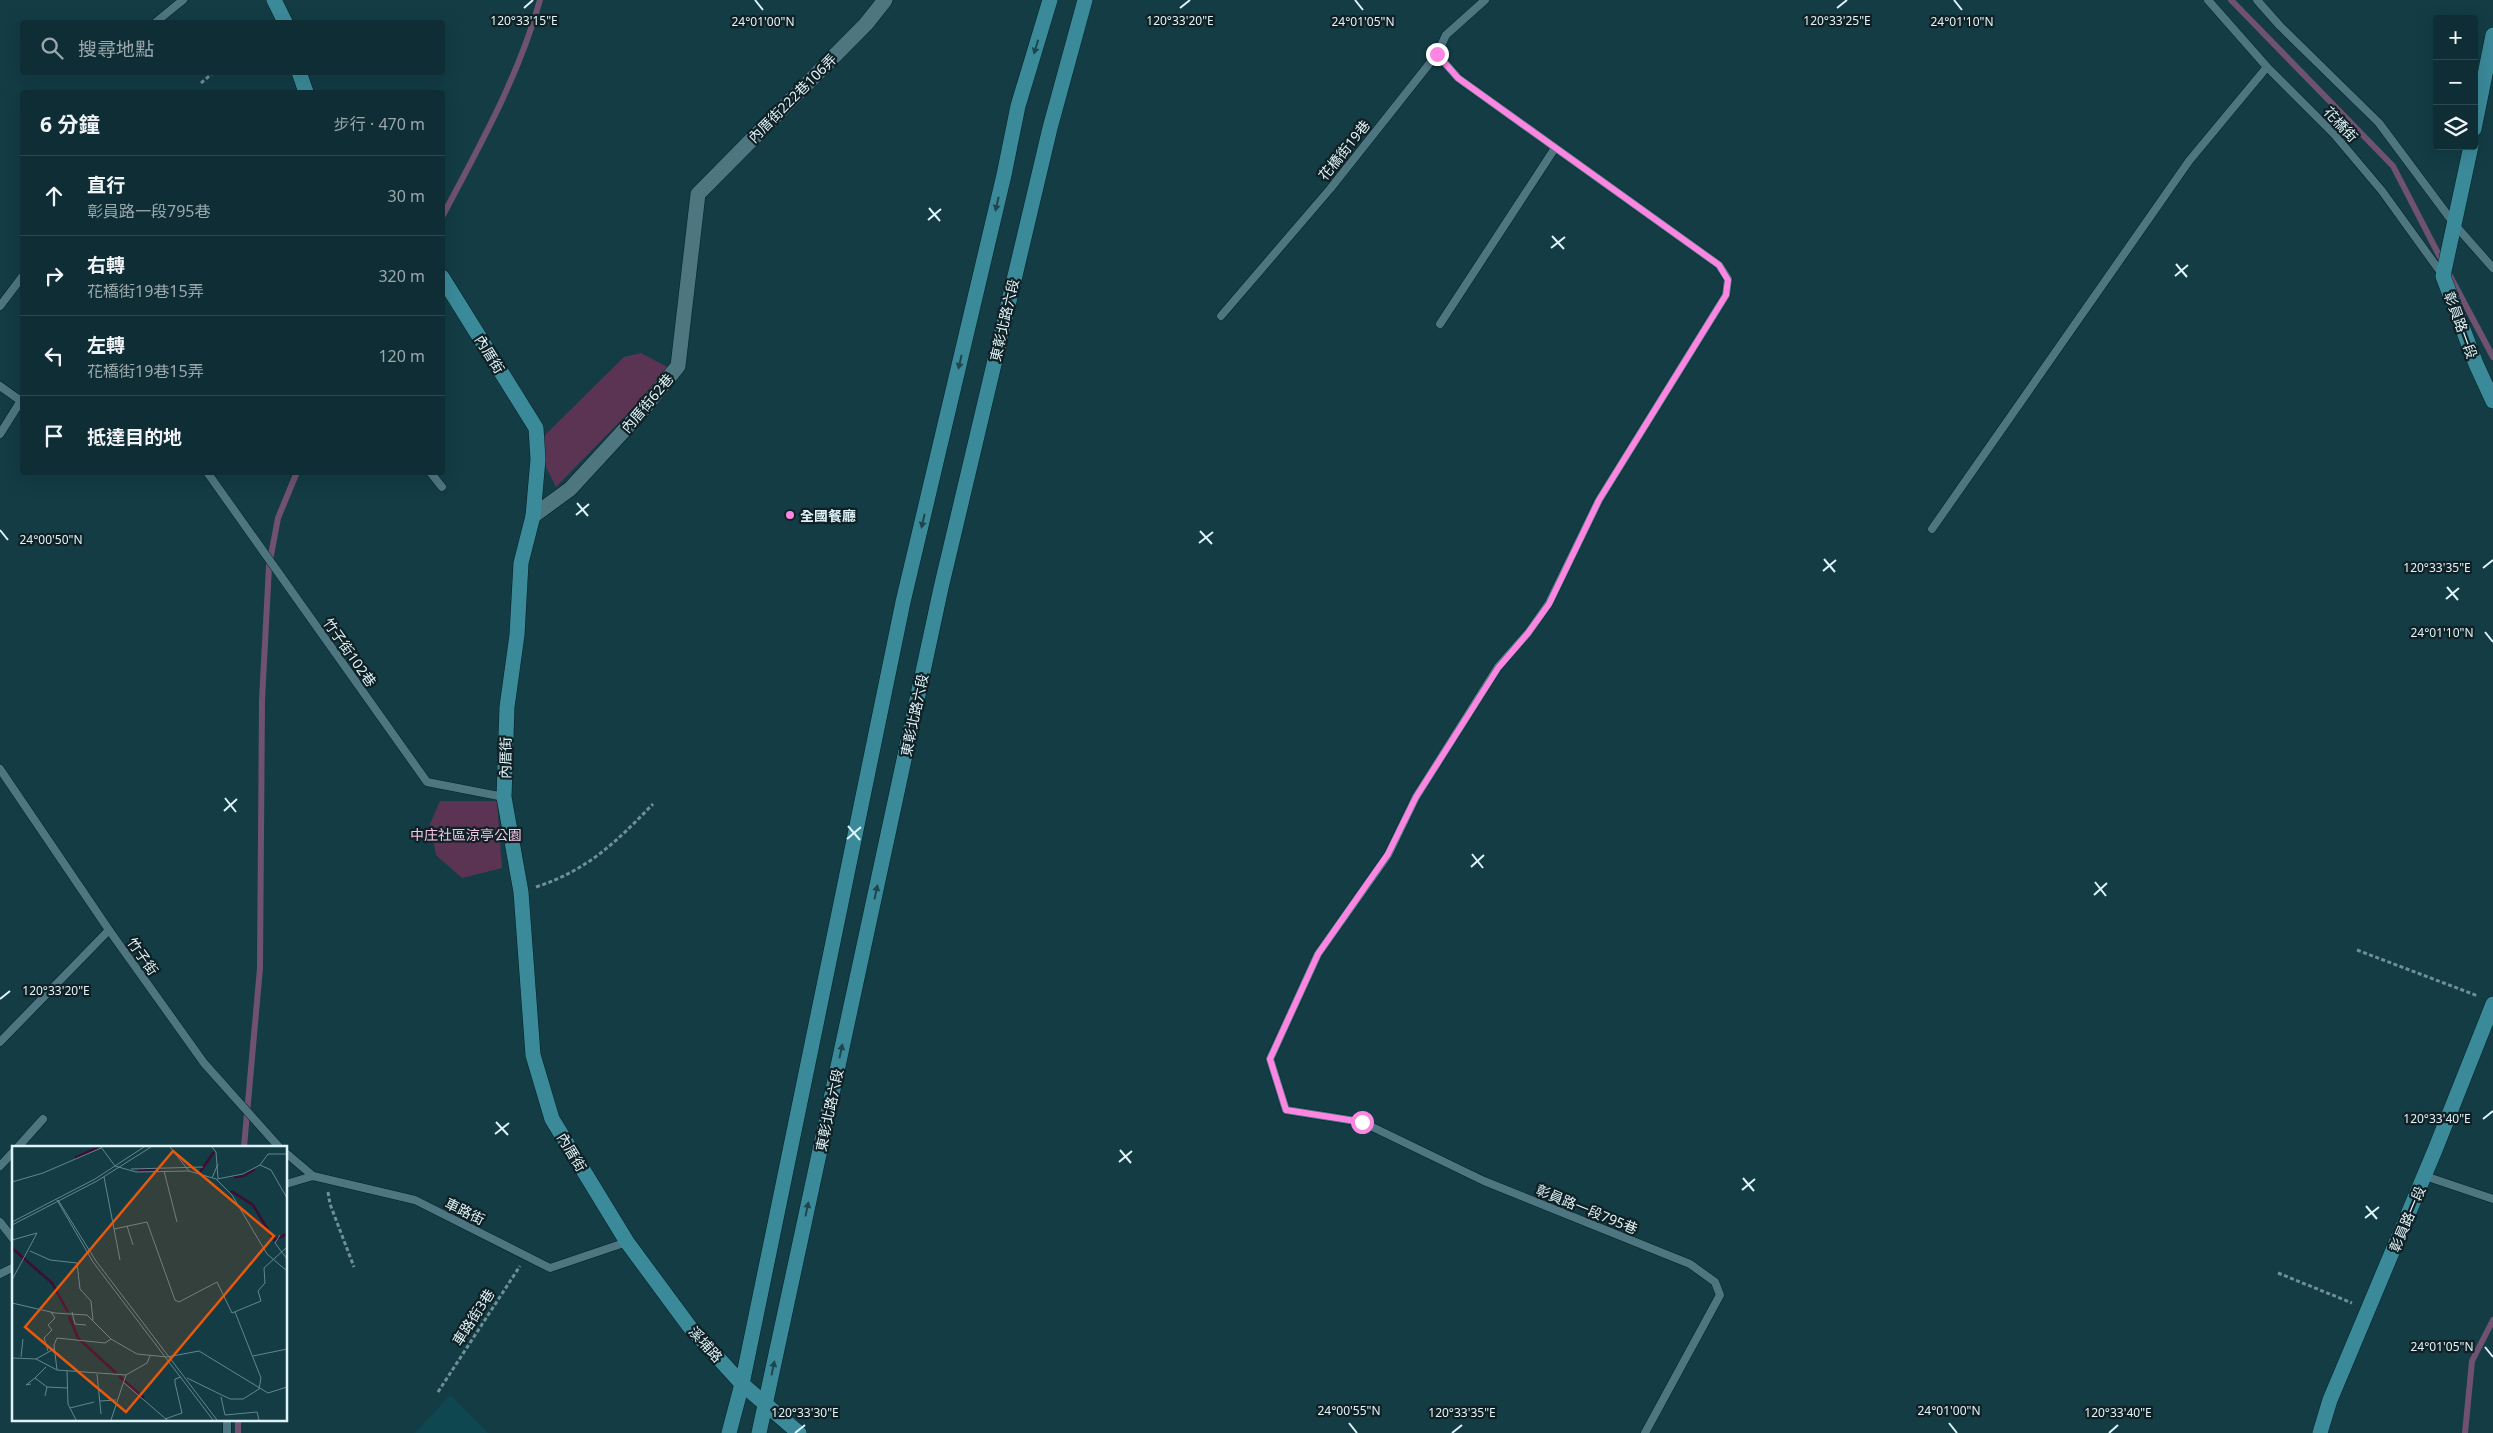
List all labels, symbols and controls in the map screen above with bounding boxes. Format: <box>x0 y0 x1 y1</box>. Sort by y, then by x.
text: 120°33'15"E <box>490 12 558 29</box>
text: 120°33'20"E <box>1146 12 1214 29</box>
text: 120°33'25"E <box>1803 12 1871 29</box>
text: 24°01'00"N <box>731 13 795 30</box>
text: 24°01'05"N <box>1331 13 1395 30</box>
text: 24°01'10"N <box>1930 13 1994 30</box>
map controls <box>2433 15 2478 150</box>
button: + <box>2433 15 2478 60</box>
search box <box>20 20 445 75</box>
icon: search <box>38 34 66 62</box>
text: 搜尋地點 <box>78 36 154 62</box>
one-way arrow <box>1032 39 1039 54</box>
route end <box>1426 43 1449 66</box>
street label: 內厝街222巷106弄 <box>744 50 840 146</box>
button: − <box>2433 60 2478 105</box>
street label: 花橋街 <box>2320 102 2362 146</box>
button: layers <box>2433 105 2478 150</box>
text: 6 分鐘 <box>40 110 99 138</box>
text: 步行 · 470 m <box>334 113 425 135</box>
street label: 花橋街19巷 <box>1314 116 1374 184</box>
text: 直行 <box>87 172 125 198</box>
icon: ahead <box>40 182 68 210</box>
text: 30 m <box>388 185 425 207</box>
one-way arrow <box>993 197 1001 212</box>
text: 彰員路一段795巷 <box>87 200 210 222</box>
text: 右轉 <box>87 252 125 278</box>
icon: right <box>40 262 68 290</box>
text: 320 m <box>378 265 425 287</box>
street label: 東彰北路六段 <box>985 277 1023 363</box>
text: 花橋街19巷15弄 <box>87 280 204 302</box>
street label: 彰員路一段 <box>2440 289 2482 361</box>
street label: 內厝街 <box>471 331 509 377</box>
text: 左轉 <box>87 332 125 358</box>
icon: left <box>40 342 68 370</box>
text: 120 m <box>378 345 425 367</box>
one-way arrow <box>956 355 964 370</box>
text: 花橋街19巷15弄 <box>87 360 204 382</box>
street label: 內厝街62巷 <box>617 369 677 437</box>
icon: arrive <box>40 422 68 450</box>
text: 抵達目的地 <box>87 424 182 450</box>
place label: 全國餐廳 <box>800 506 856 525</box>
marker: 全國餐廳 <box>784 509 796 521</box>
one-way arrow <box>919 513 927 528</box>
text: 24°00'50"N <box>19 531 83 548</box>
text: 120°33'35"E <box>2403 559 2471 576</box>
street label: 竹子街102巷 <box>319 614 381 690</box>
text: 24°01'10"N <box>2410 624 2474 641</box>
street label: 東彰北路六段 <box>896 672 932 758</box>
street label: 內厝街 <box>495 737 515 779</box>
park label: 中庄社區涼亭公園 <box>410 825 522 844</box>
one-way arrow <box>872 884 880 899</box>
street label: 竹子街 <box>123 933 163 979</box>
text: 120°33'20"E <box>22 982 90 999</box>
one-way arrow <box>838 1042 846 1058</box>
street label: 東彰北路六段 <box>811 1067 847 1153</box>
text: 120°33'40"E <box>2403 1110 2471 1127</box>
route start <box>1351 1111 1374 1134</box>
street label: 內厝街 <box>553 1129 591 1175</box>
inset map <box>12 1146 288 1420</box>
street label: 彰員路一段795巷 <box>1533 1180 1641 1238</box>
street label: 彰員路一段 <box>2385 1183 2429 1255</box>
street label: 車路街 <box>442 1193 488 1229</box>
one-way arrow <box>803 1202 811 1217</box>
street label: 車路街3巷 <box>448 1285 498 1349</box>
street label: 溪埔路 <box>685 1322 727 1366</box>
text: 24°01'05"N <box>2410 1338 2474 1355</box>
one-way arrow <box>769 1361 777 1376</box>
text: 24°00'55"N <box>1317 1402 1381 1419</box>
text: 24°01'00"N <box>1917 1402 1981 1419</box>
text: 120°33'30"E <box>771 1404 839 1421</box>
text: 120°33'35"E <box>1428 1404 1496 1421</box>
text: 120°33'40"E <box>2084 1404 2152 1421</box>

